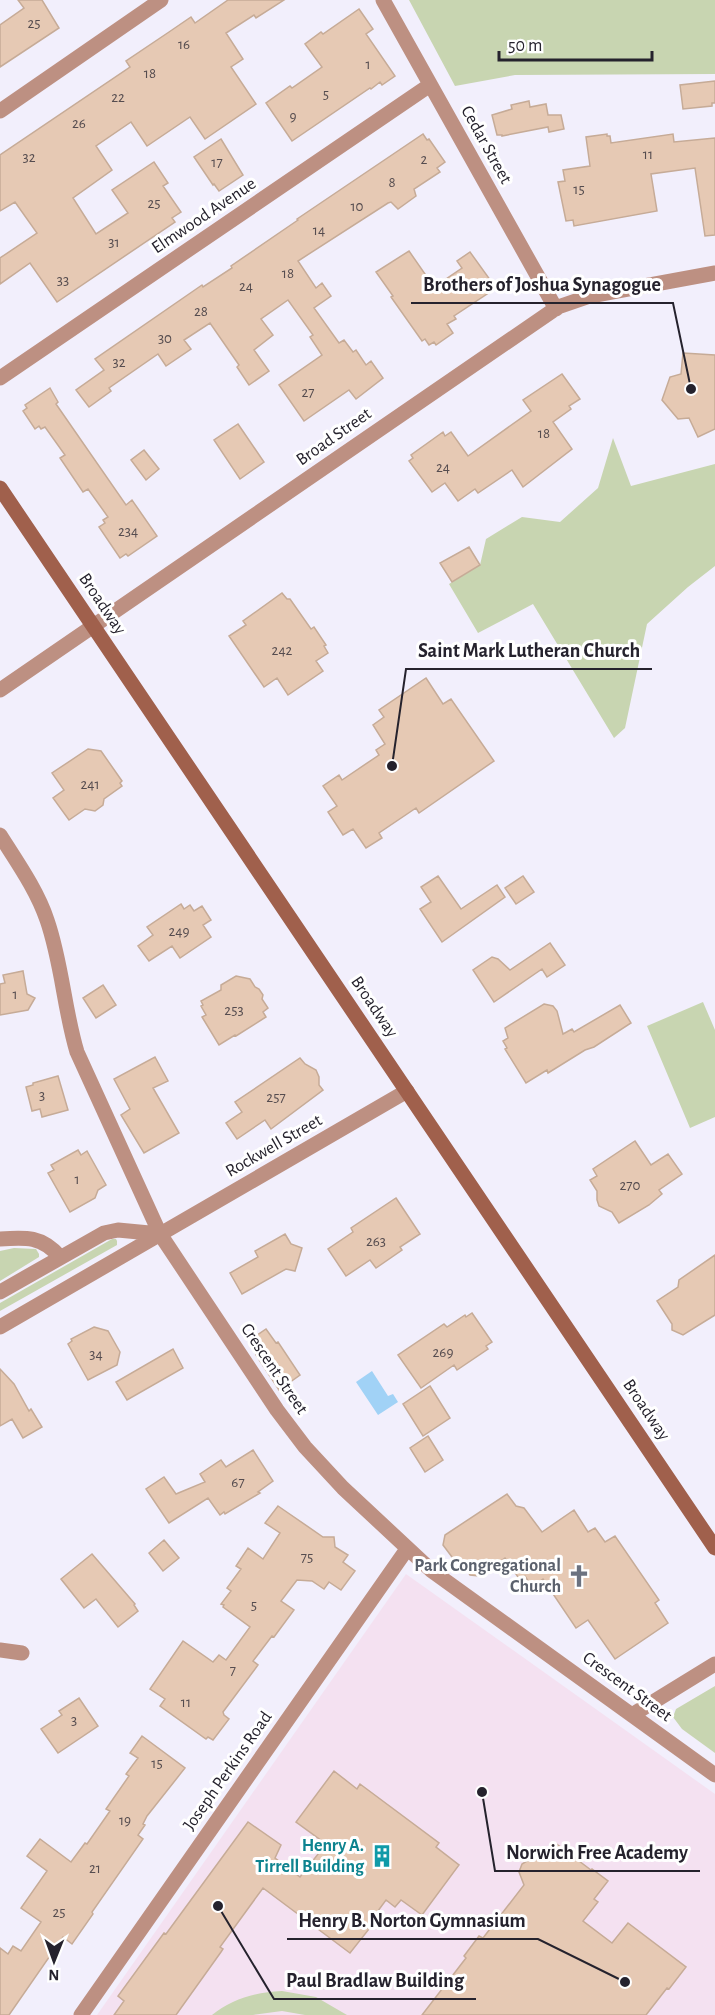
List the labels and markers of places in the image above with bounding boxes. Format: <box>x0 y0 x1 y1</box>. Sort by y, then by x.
callout: Brothers of Joshua Synagogue <box>411 265 673 303</box>
callout: Saint Mark Lutheran Church <box>406 631 652 669</box>
place label: Park Congregational Church <box>414 1557 561 1596</box>
church icon: Park Congregational Church <box>566 1563 592 1589</box>
callout: Norwich Free Academy <box>495 1833 700 1871</box>
place label: Henry A. Tirrell Building <box>255 1837 365 1876</box>
building icon: Henry A. Tirrell Building <box>369 1843 395 1869</box>
callout: Henry B. Norton Gymnasium <box>287 1901 538 1939</box>
callout: Paul Bradlaw Building <box>274 1961 476 1999</box>

